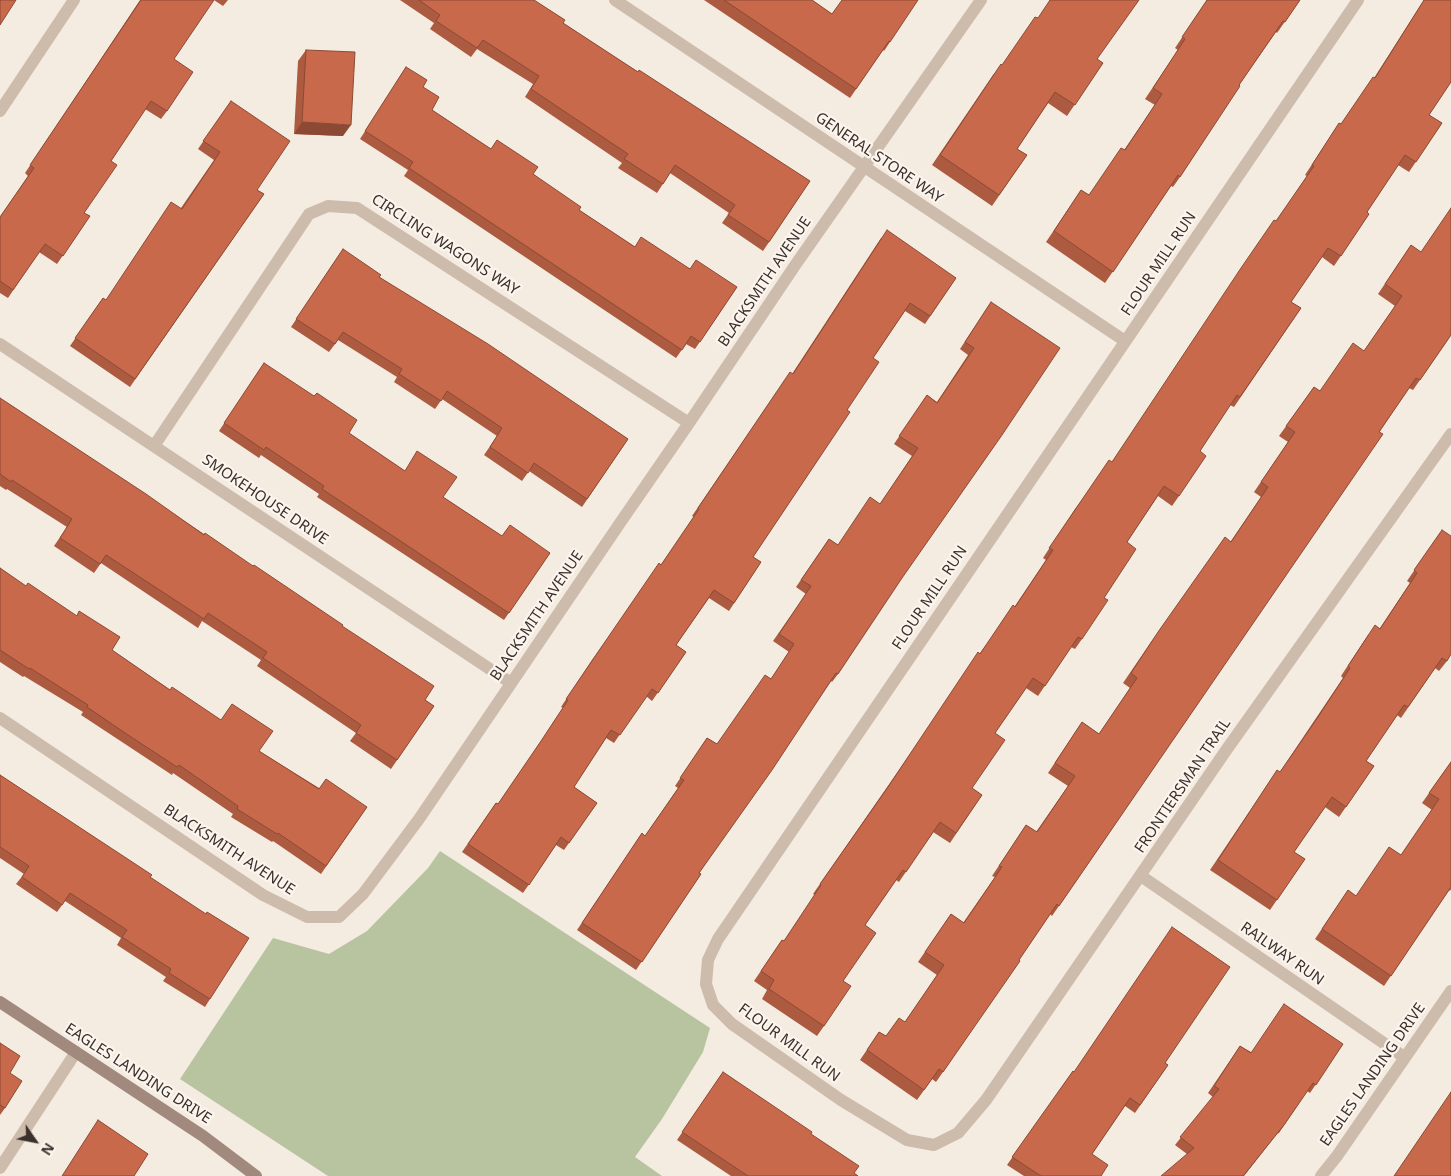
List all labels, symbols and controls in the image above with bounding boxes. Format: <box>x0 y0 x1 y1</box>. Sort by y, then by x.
street label: GENERAL STORE WAY <box>812 109 946 207</box>
street label: CIRCLING WAGONS WAY <box>368 191 522 299</box>
street label: FLOUR MILL RUN <box>1118 209 1200 319</box>
street label: BLACKSMITH AVENUE <box>715 214 815 350</box>
street label: SMOKEHOUSE DRIVE <box>199 451 331 549</box>
street label: FLOUR MILL RUN <box>889 543 971 653</box>
street label: BLACKSMITH AVENUE <box>487 548 587 684</box>
street label: FRONTIERSMAN TRAIL <box>1131 715 1235 857</box>
street label: BLACKSMITH AVENUE <box>160 801 298 899</box>
street label: RAILWAY RUN <box>1237 919 1327 989</box>
street label: FLOUR MILL RUN <box>735 1000 843 1086</box>
street label: EAGLES LANDING DRIVE <box>1317 1000 1429 1150</box>
street label: EAGLES LANDING DRIVE <box>62 1020 214 1128</box>
north arrow <box>10 1116 60 1166</box>
text: N <box>37 1139 59 1159</box>

